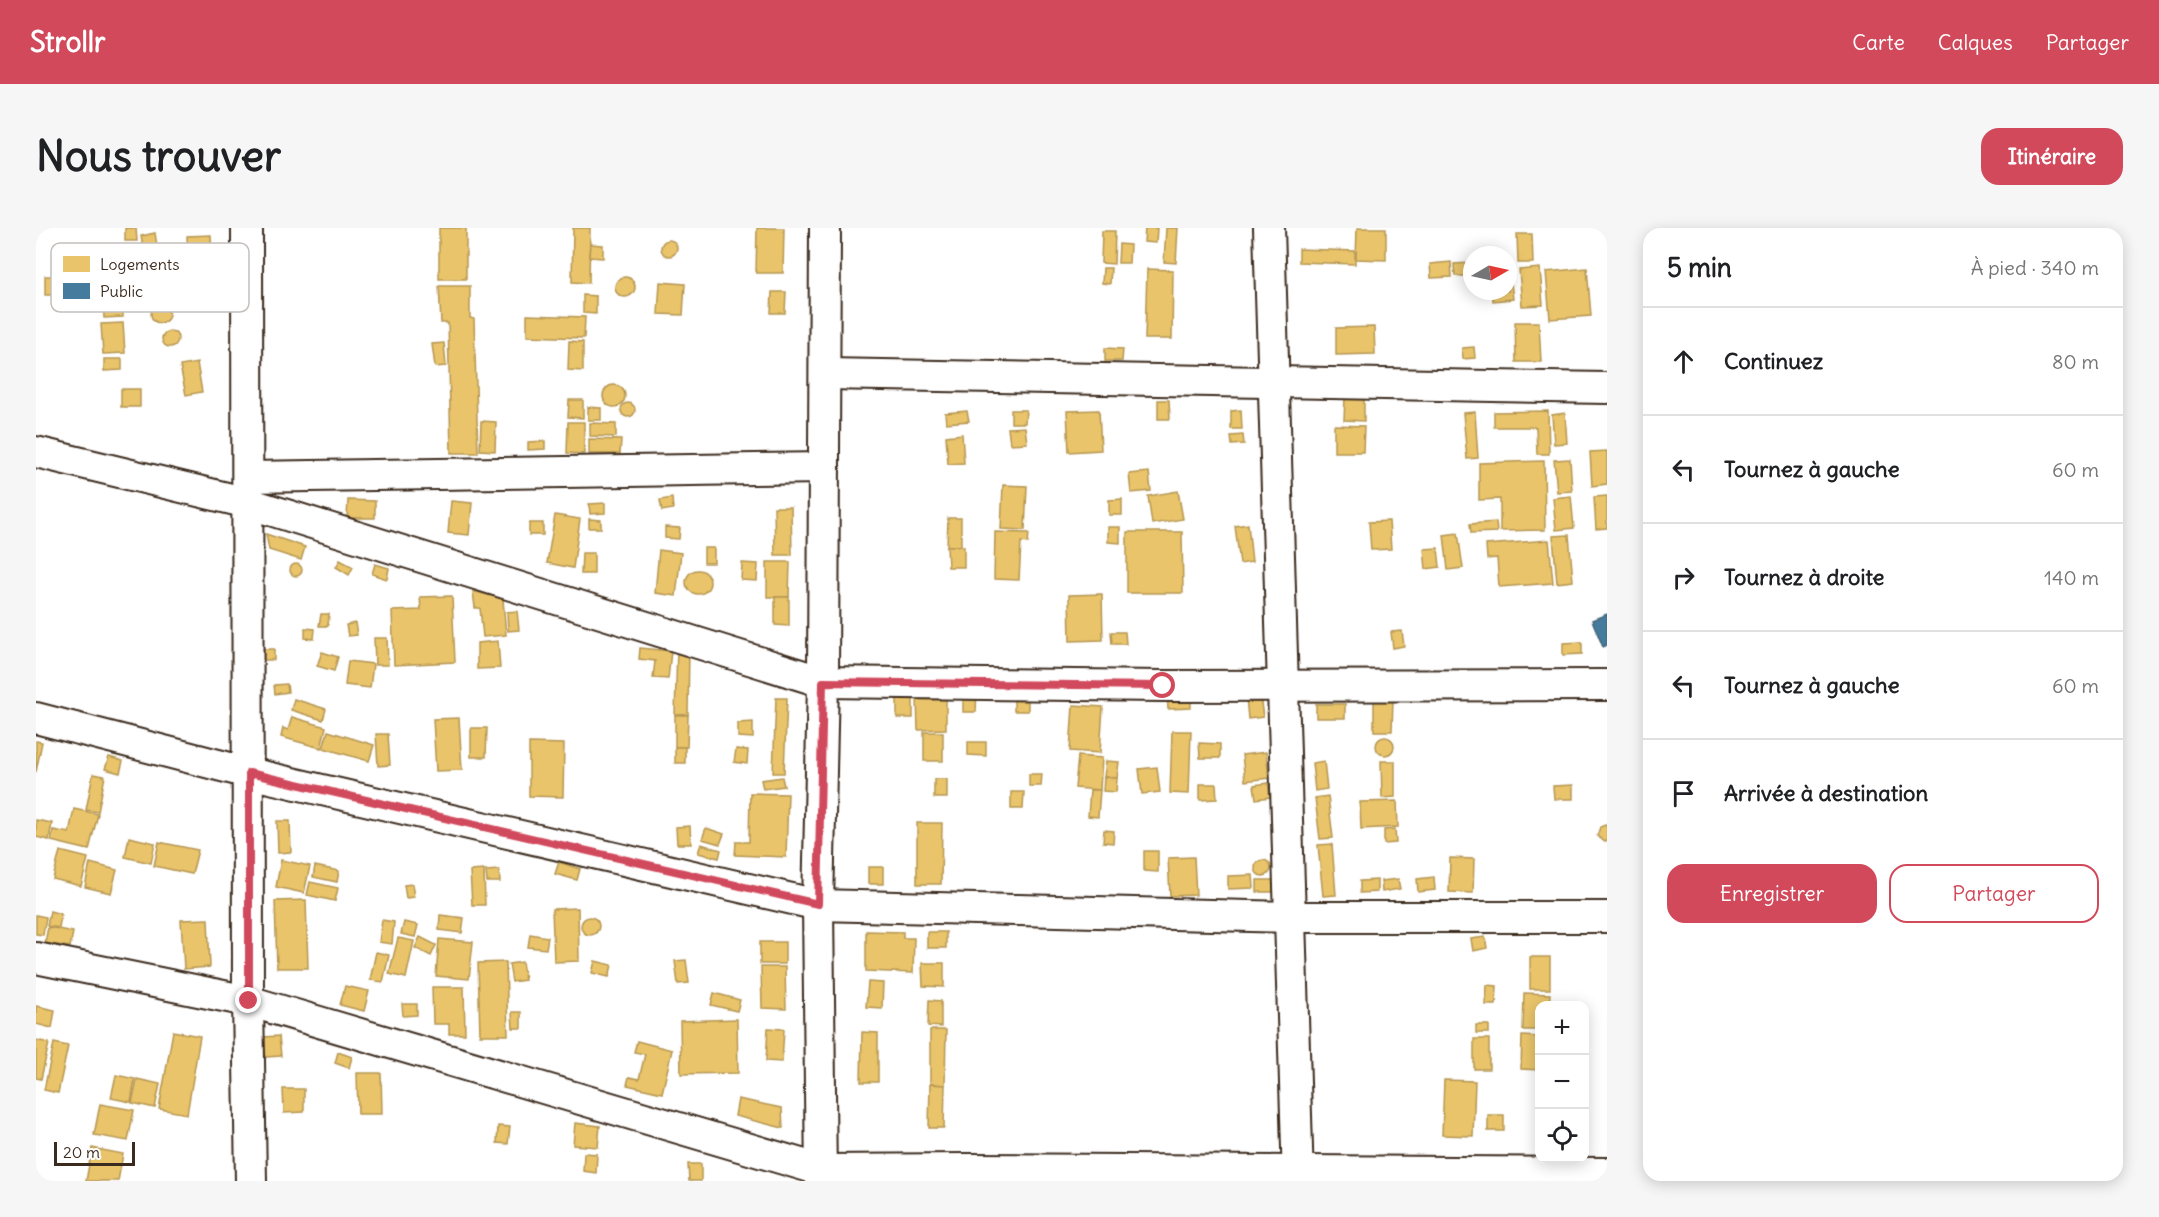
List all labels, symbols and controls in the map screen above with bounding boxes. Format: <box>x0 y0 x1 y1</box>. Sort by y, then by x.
text: Strollr <box>30 24 105 60</box>
text: Carte <box>1852 29 1905 56</box>
text: Calques <box>1938 29 2013 56</box>
text: Partager <box>2046 29 2129 56</box>
button: Itinéraire <box>1981 128 2123 185</box>
text: Nous trouver <box>36 130 281 182</box>
legend <box>51 243 249 312</box>
north arrow <box>1463 246 1517 300</box>
text: 5 min <box>1667 251 1732 284</box>
text: Logements <box>100 254 180 274</box>
text: À pied · 340 m <box>1971 255 2099 280</box>
text: Public <box>100 281 143 301</box>
icon: ahead <box>1667 345 1700 378</box>
text: Continuez <box>1724 347 1823 375</box>
text: 80 m <box>2052 349 2099 374</box>
icon: left <box>1667 453 1700 486</box>
text: Tournez à gauche <box>1724 455 1900 483</box>
text: 60 m <box>2052 457 2099 482</box>
icon: right <box>1667 561 1700 594</box>
text: Tournez à droite <box>1724 563 1884 591</box>
text: 140 m <box>2044 565 2099 590</box>
icon: left <box>1667 669 1700 702</box>
text: Tournez à gauche <box>1724 671 1900 699</box>
route start <box>1149 672 1175 698</box>
text: 60 m <box>2052 673 2099 698</box>
icon: arrive <box>1667 777 1700 810</box>
text: Arrivée à destination <box>1724 779 1928 807</box>
button: Enregistrer <box>1667 864 1877 923</box>
button: Partager <box>1889 864 2099 923</box>
route end <box>235 987 261 1013</box>
map controls <box>1535 1001 1589 1163</box>
button: + <box>1535 1001 1589 1055</box>
button: − <box>1535 1055 1589 1109</box>
button: locate <box>1535 1109 1589 1163</box>
scale bar <box>54 1139 135 1166</box>
text: 20 m <box>63 1142 100 1162</box>

